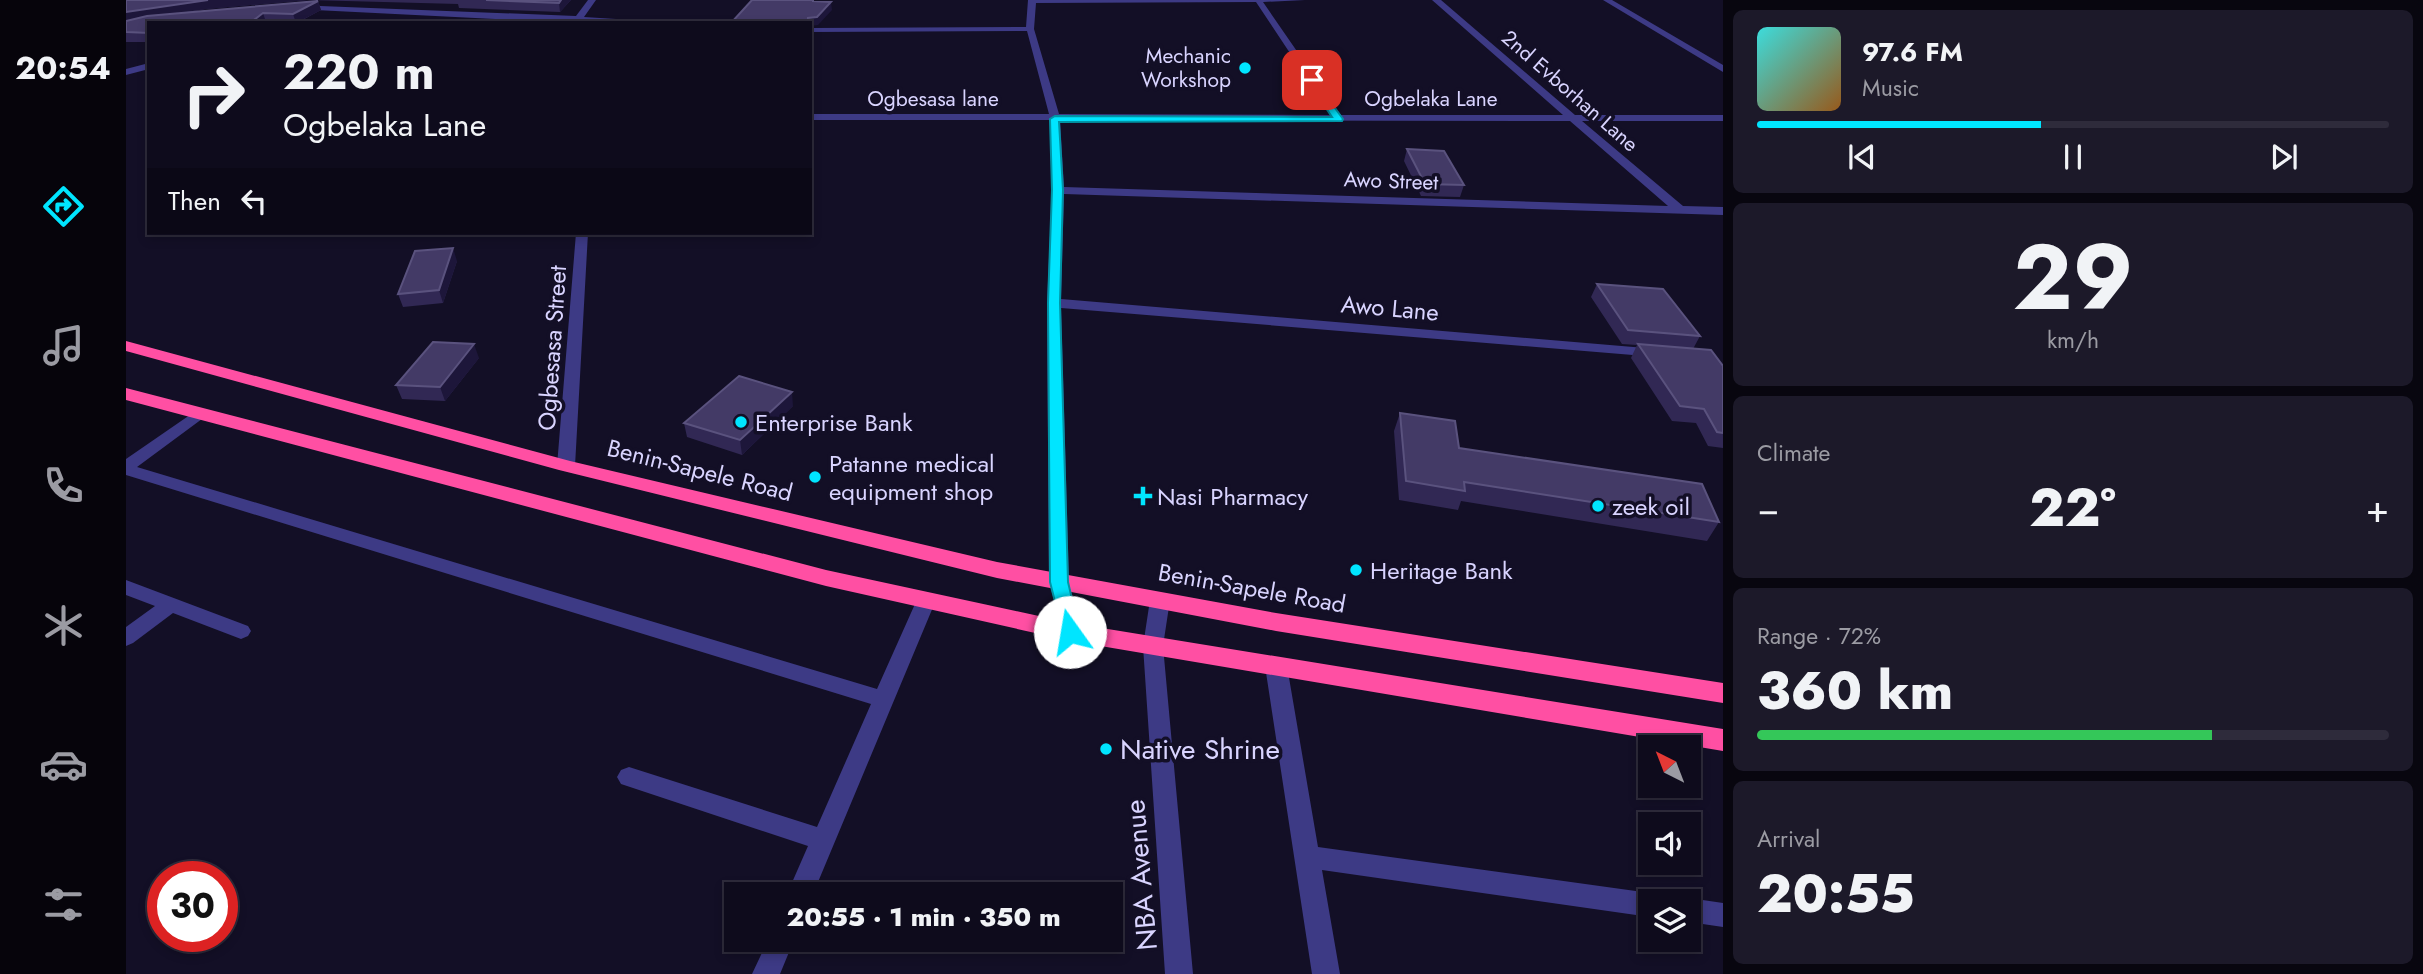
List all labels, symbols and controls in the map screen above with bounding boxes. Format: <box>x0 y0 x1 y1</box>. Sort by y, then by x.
street label: 2nd Evborhan Lane <box>1495 23 1645 159</box>
text: 97.6 FM <box>1862 33 1963 71</box>
text: 220 m <box>283 37 435 107</box>
place label: Mechanic Workshop <box>1141 41 1231 95</box>
text: 20:54 <box>15 45 111 91</box>
icon: right <box>168 49 259 140</box>
pin <box>1282 50 1342 110</box>
marker: Mechanic Workshop <box>1237 60 1253 76</box>
icon: arrive <box>1293 61 1331 99</box>
text: Music <box>1862 71 1919 105</box>
street label: Ogbesasa lane <box>867 84 999 114</box>
street label: Ogbelaka Lane <box>1364 84 1498 114</box>
text: Ogbelaka Lane <box>283 102 486 148</box>
icon: previous <box>1843 138 1881 176</box>
icon: pause <box>2054 138 2092 176</box>
icon: next <box>2265 138 2303 176</box>
street label: Awo Street <box>1343 164 1439 198</box>
icon: directions <box>39 182 88 231</box>
text: Then <box>168 182 221 220</box>
icon: left <box>235 182 273 220</box>
text: 29 <box>2013 212 2133 343</box>
street label: Ogbesasa Street <box>529 264 575 432</box>
street label: Awo Lane <box>1340 286 1440 330</box>
icon: music <box>39 321 88 370</box>
text: km/h <box>2047 323 2099 357</box>
place label: Enterprise Bank <box>755 405 913 440</box>
marker: Enterprise Bank <box>733 414 749 430</box>
street label: Benin-Sapele Road <box>604 430 796 510</box>
text: Climate <box>1757 436 1830 470</box>
place label: Patanne medical equipment shop <box>829 446 995 509</box>
icon: phone <box>39 461 88 510</box>
marker: Patanne medical equipment shop <box>807 469 823 485</box>
text: 22° <box>2029 470 2116 546</box>
place label: Nasi Pharmacy <box>1157 479 1309 514</box>
text: − <box>1757 481 1779 536</box>
text: + <box>2366 481 2389 536</box>
marker: Nasi Pharmacy <box>1135 488 1151 504</box>
place label: zeek oil <box>1612 489 1690 524</box>
marker: zeek oil <box>1590 498 1606 514</box>
place label: Heritage Bank <box>1370 553 1513 588</box>
street label: Benin-Sapele Road <box>1155 554 1349 622</box>
marker: Heritage Bank <box>1348 562 1364 578</box>
position arrow <box>1033 595 1107 669</box>
icon: climate <box>39 601 88 650</box>
text: Range · 72% <box>1757 619 1881 653</box>
text: 360 km <box>1757 653 1953 729</box>
place label: Native Shrine <box>1120 729 1280 770</box>
north arrow <box>1638 735 1701 798</box>
map controls <box>1638 735 1701 952</box>
icon: car <box>39 740 88 789</box>
marker: Native Shrine <box>1098 741 1114 757</box>
street label: NBA Avenue <box>1114 798 1168 952</box>
button: sound <box>1638 812 1701 875</box>
text: Arrival <box>1757 822 1820 856</box>
text: 20:55 <box>1757 856 1915 932</box>
speed limit sign: 30 <box>147 861 238 952</box>
icon: filters <box>39 880 88 929</box>
button: layers <box>1638 889 1701 952</box>
text: 20:55 · 1 min · 350 m <box>786 898 1061 936</box>

